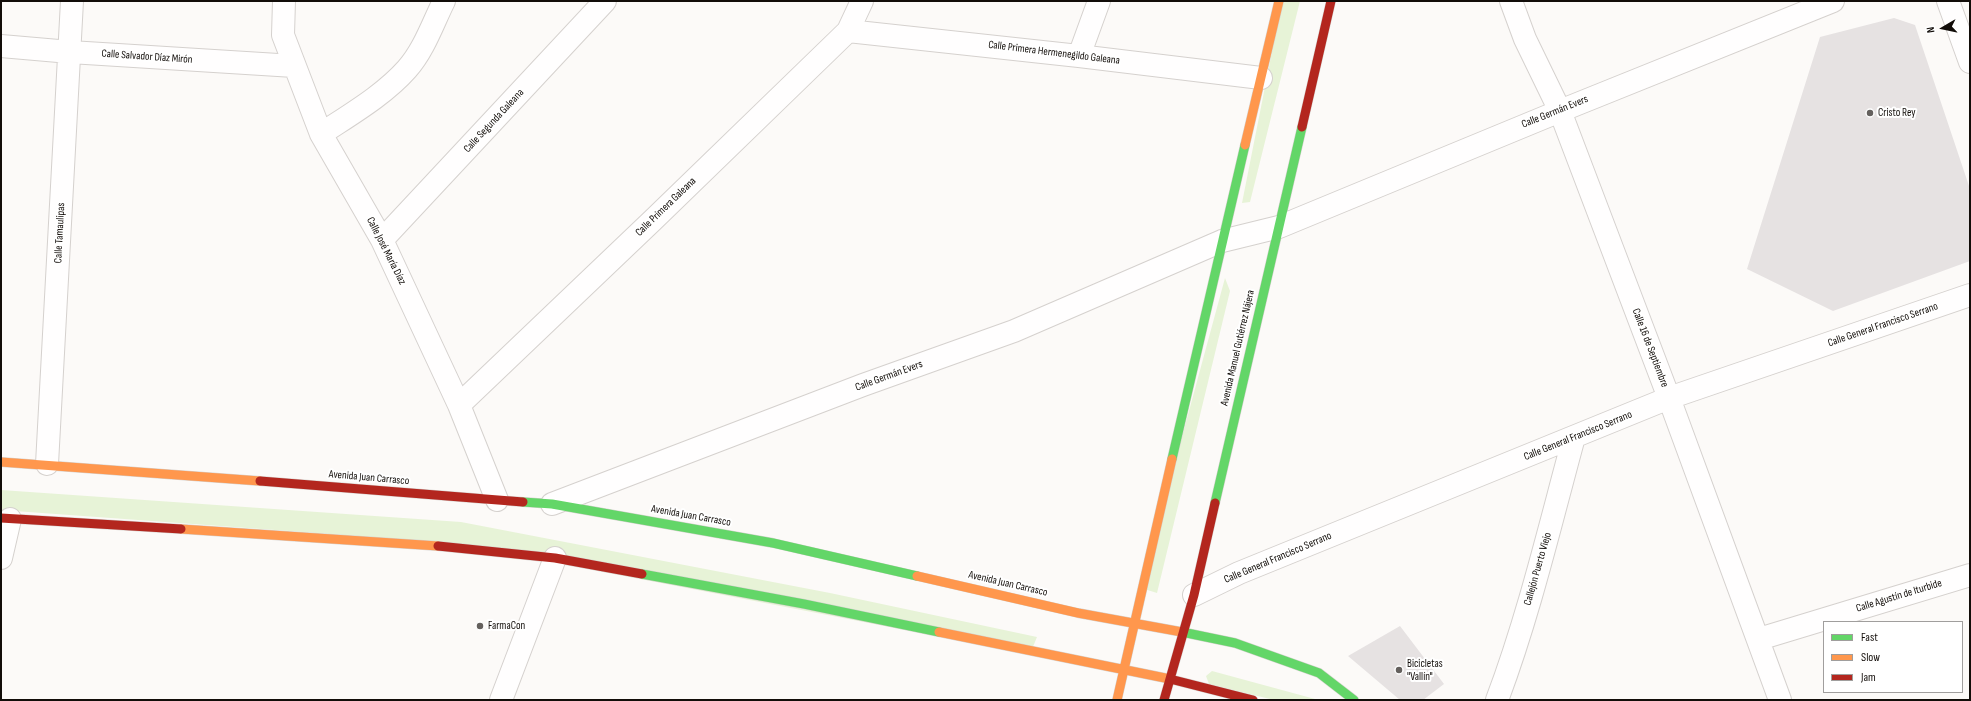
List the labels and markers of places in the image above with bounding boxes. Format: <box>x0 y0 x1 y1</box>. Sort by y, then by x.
place label: Cristo Rey <box>1878 106 1916 120</box>
marker: Cristo Rey <box>1865 108 1875 118</box>
place label: FarmaCon <box>488 619 525 633</box>
marker: FarmaCon <box>475 621 485 631</box>
place label: Bicicletas "Vallín" <box>1407 657 1443 683</box>
marker: Bicicletas "Vallín" <box>1394 665 1404 675</box>

